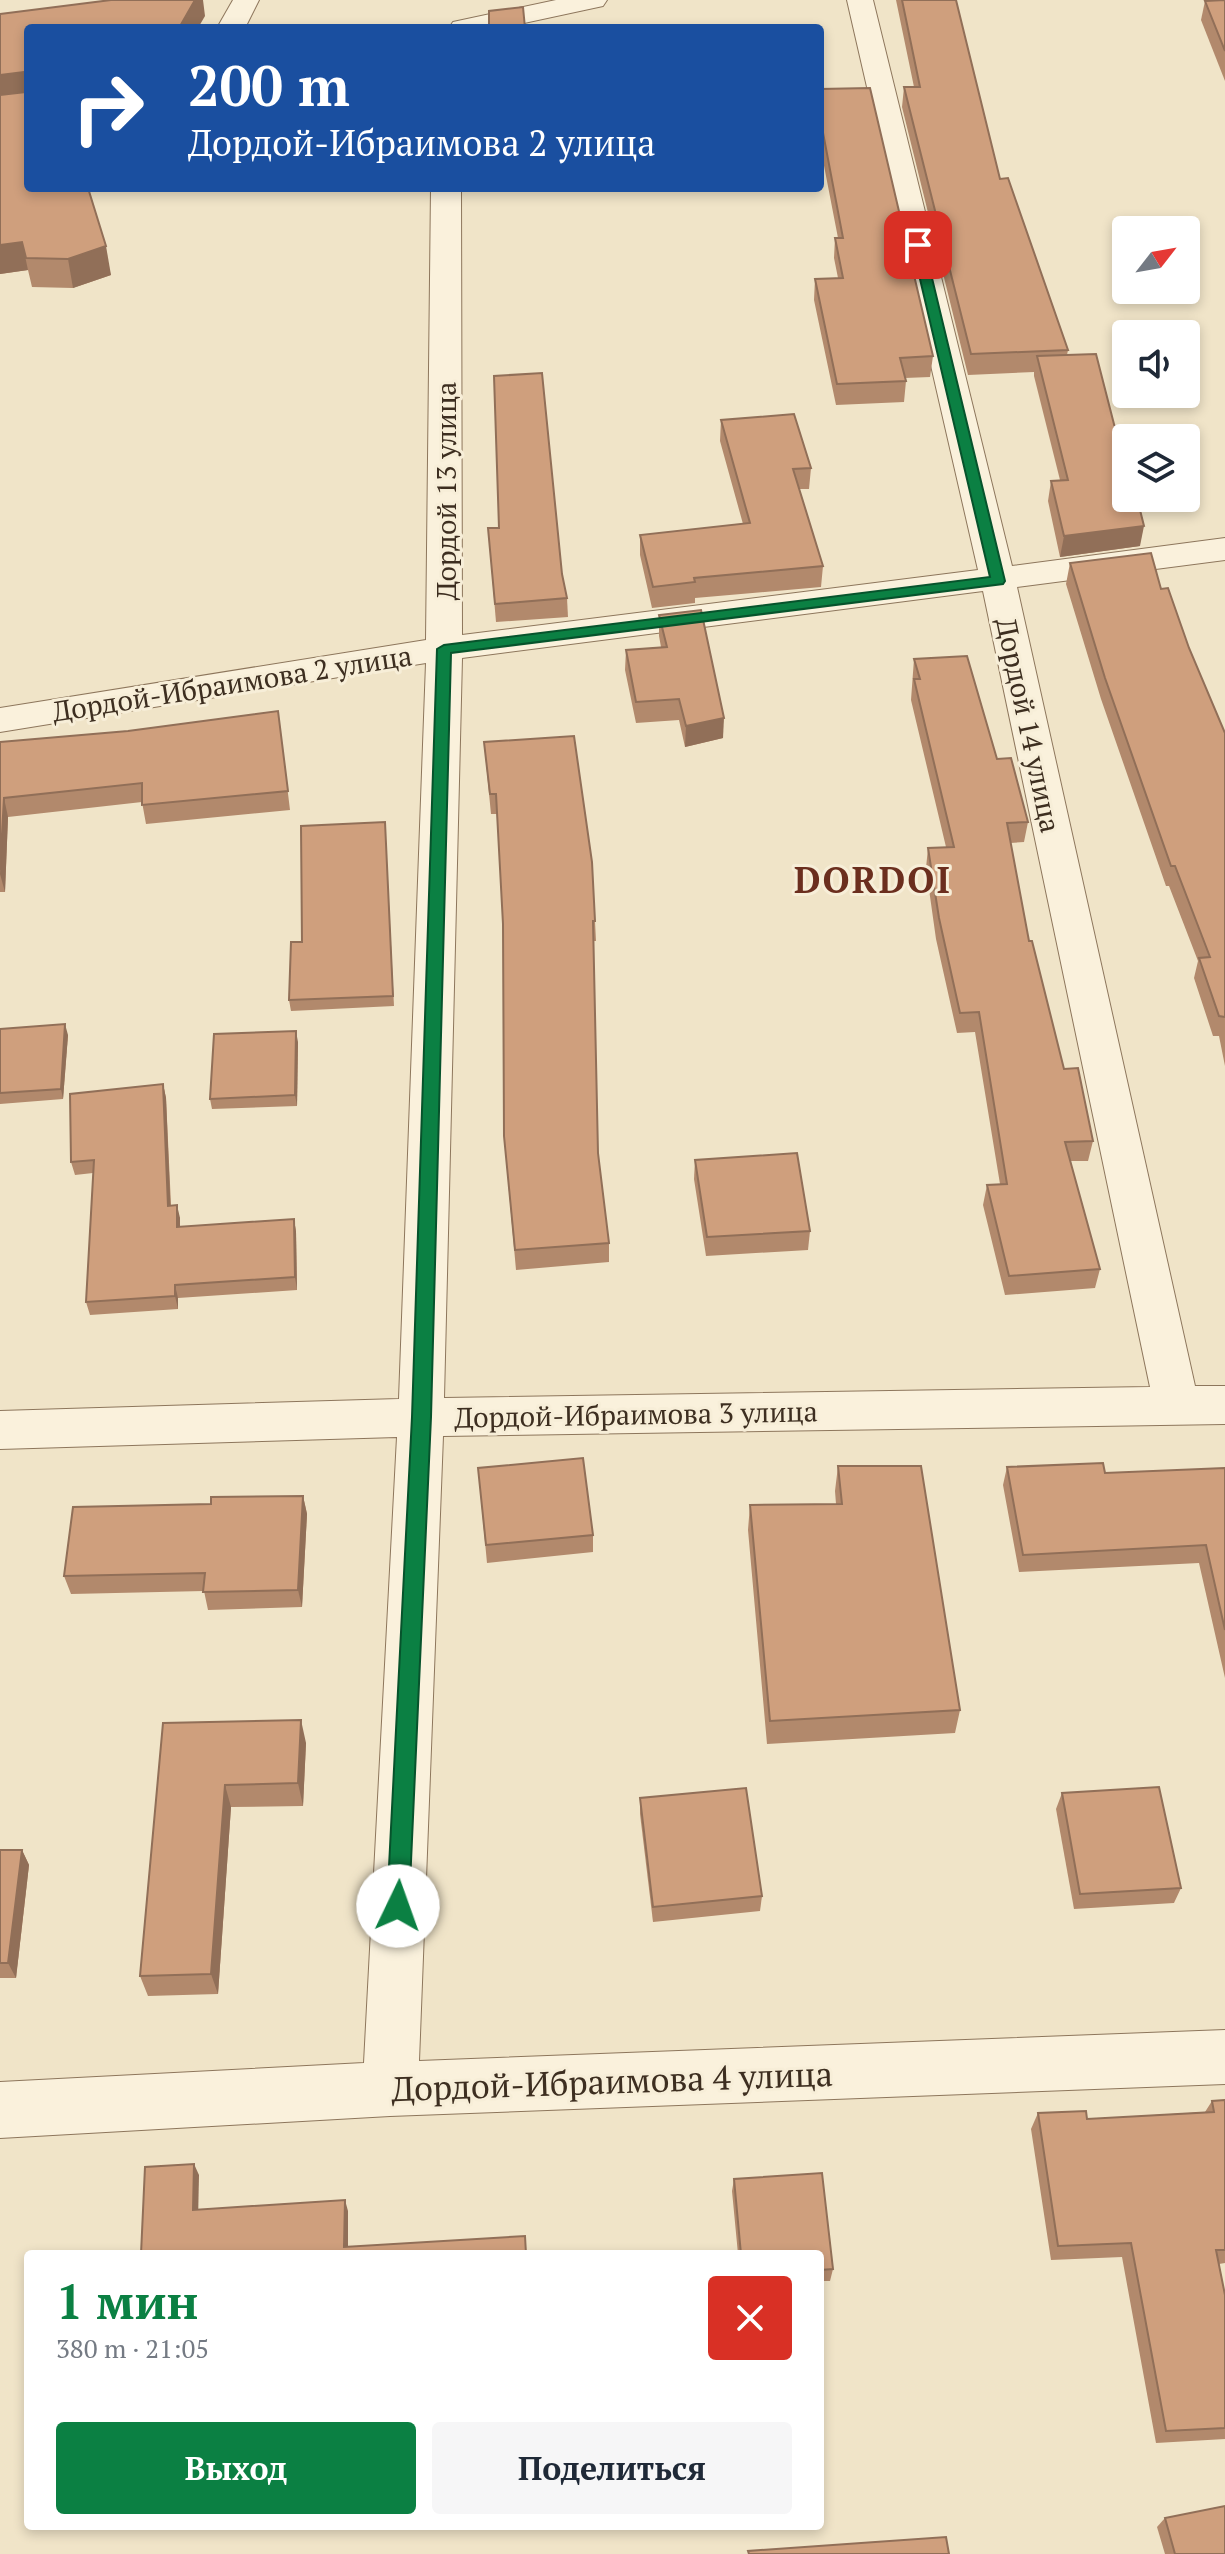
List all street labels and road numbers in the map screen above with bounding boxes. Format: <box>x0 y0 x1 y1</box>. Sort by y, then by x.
street label: Дордой 13 улица <box>427 382 464 600</box>
street label: Дордой 14 улица <box>988 614 1070 836</box>
street label: Дордой-Ибраимова 2 улица <box>50 636 414 730</box>
street label: Дордой-Ибраимова 3 улица <box>454 1392 818 1436</box>
street label: Дордой-Ибраимова 4 улица <box>391 2051 833 2111</box>

